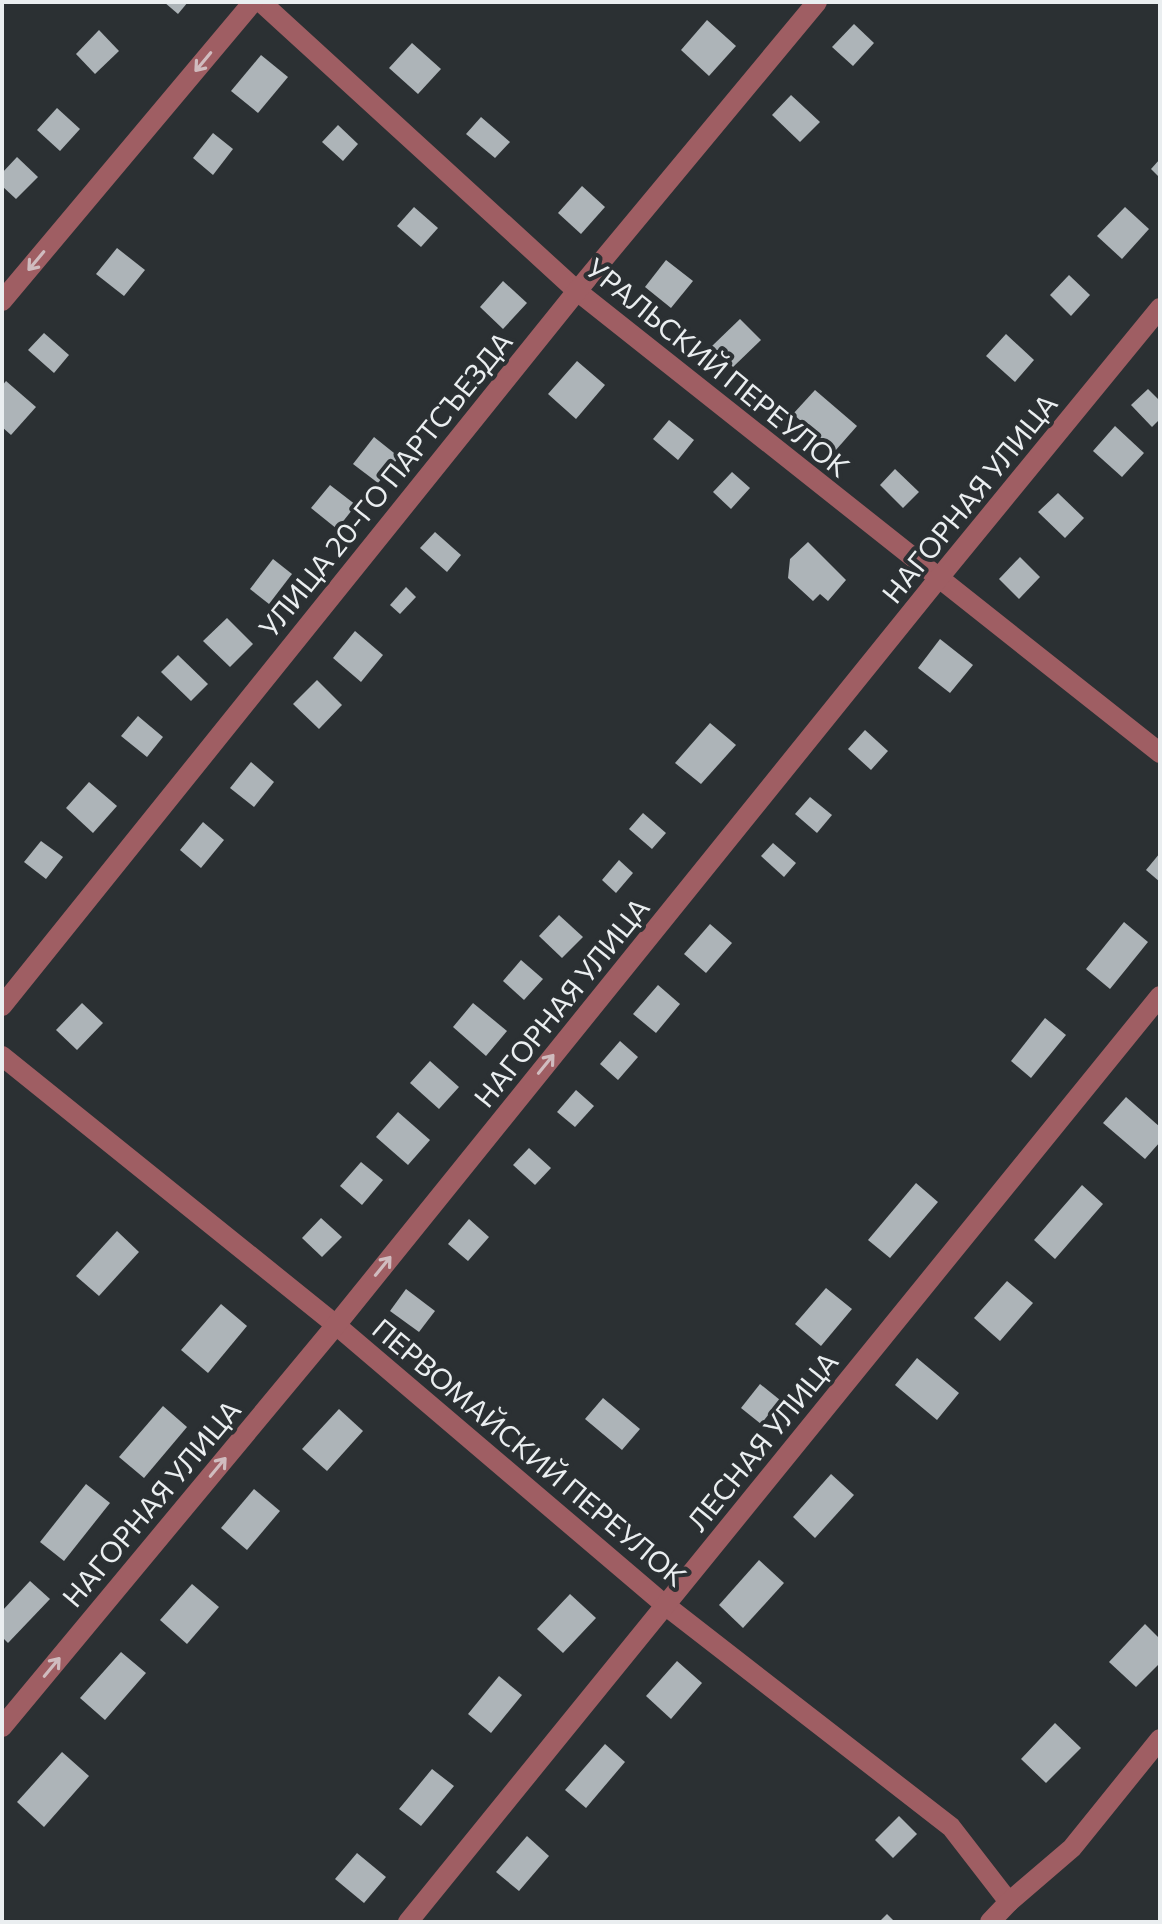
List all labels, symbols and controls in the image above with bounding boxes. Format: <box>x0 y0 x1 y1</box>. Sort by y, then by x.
one-way arrow <box>194 51 212 72</box>
one-way arrow <box>27 250 45 271</box>
street label: УРАЛЬСКИЙ ПЕРЕУЛОК <box>579 250 857 484</box>
street label: УЛИЦА 20-ГО ПАРТСЪЕЗДА <box>251 324 519 644</box>
street label: НАГОРНАЯ УЛИЦА <box>874 387 1064 609</box>
street label: НАГОРНАЯ УЛИЦА <box>466 891 656 1113</box>
one-way arrow <box>538 1054 555 1075</box>
one-way arrow <box>374 1256 392 1277</box>
street label: ПЕРВОМАЙСКИЙ ПЕРЕУЛОК <box>366 1311 694 1593</box>
street label: ЛЕСНАЯ УЛИЦА <box>679 1345 845 1537</box>
street label: НАГОРНАЯ УЛИЦА <box>55 1393 247 1613</box>
one-way arrow <box>209 1457 227 1478</box>
one-way arrow <box>43 1657 61 1678</box>

